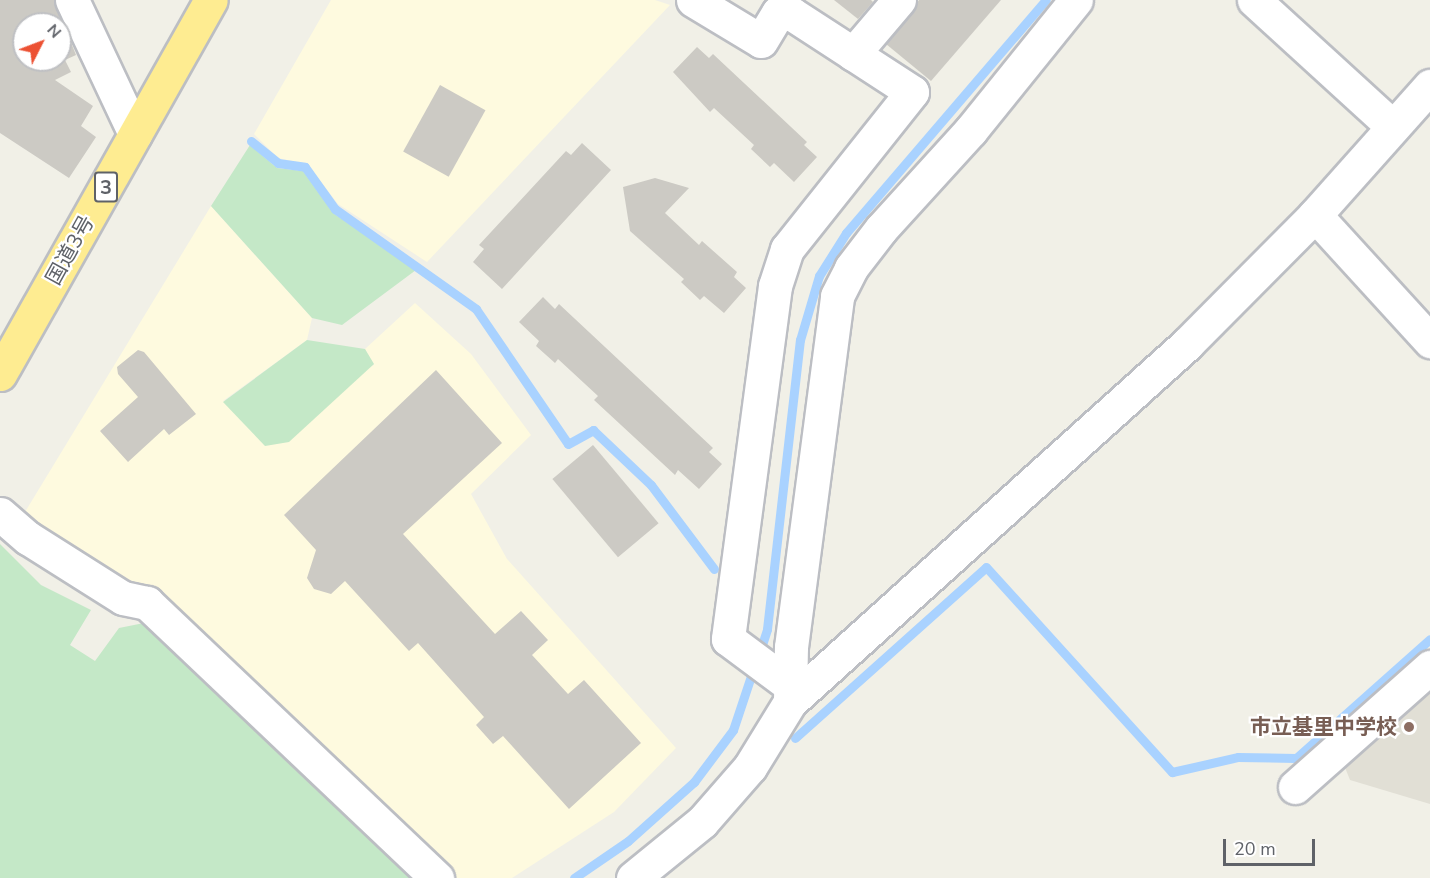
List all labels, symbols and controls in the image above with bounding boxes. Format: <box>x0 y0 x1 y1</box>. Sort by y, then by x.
north arrow <box>12 12 72 72</box>
text: N <box>42 19 66 43</box>
road number: 3 <box>94 170 118 204</box>
street label: 国道3号 <box>41 211 99 289</box>
place label: 市立基里中学校 <box>1250 714 1397 740</box>
marker: 市立基里中学校 <box>1402 720 1416 734</box>
scale bar <box>1226 827 1318 865</box>
text: 20 m <box>1234 837 1276 861</box>

